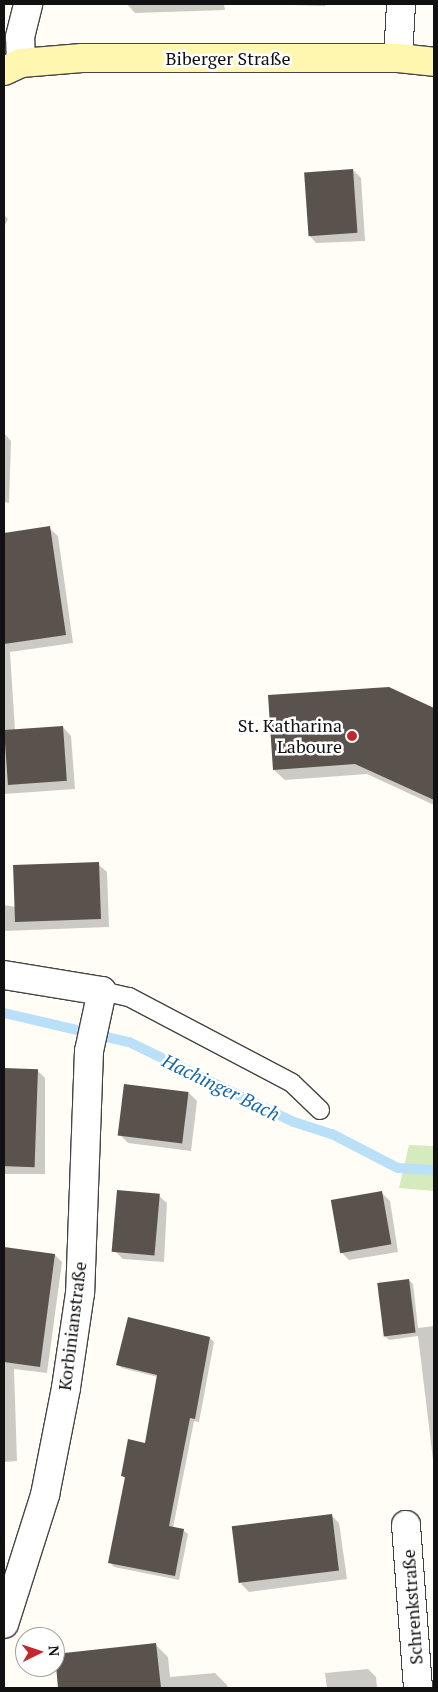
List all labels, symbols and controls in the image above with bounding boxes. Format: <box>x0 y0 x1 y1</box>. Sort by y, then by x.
street label: Biberger Straße <box>166 47 290 69</box>
place label: St. Katharina Laboure <box>237 715 342 758</box>
marker: St. Katharina Laboure <box>346 730 358 742</box>
water label: Hachinger Bach <box>158 1049 284 1125</box>
street label: Korbinianstraße <box>53 1260 91 1392</box>
street label: Schrenkstraße <box>397 1549 427 1665</box>
north arrow <box>15 1627 65 1677</box>
text: N <box>45 1645 64 1657</box>

